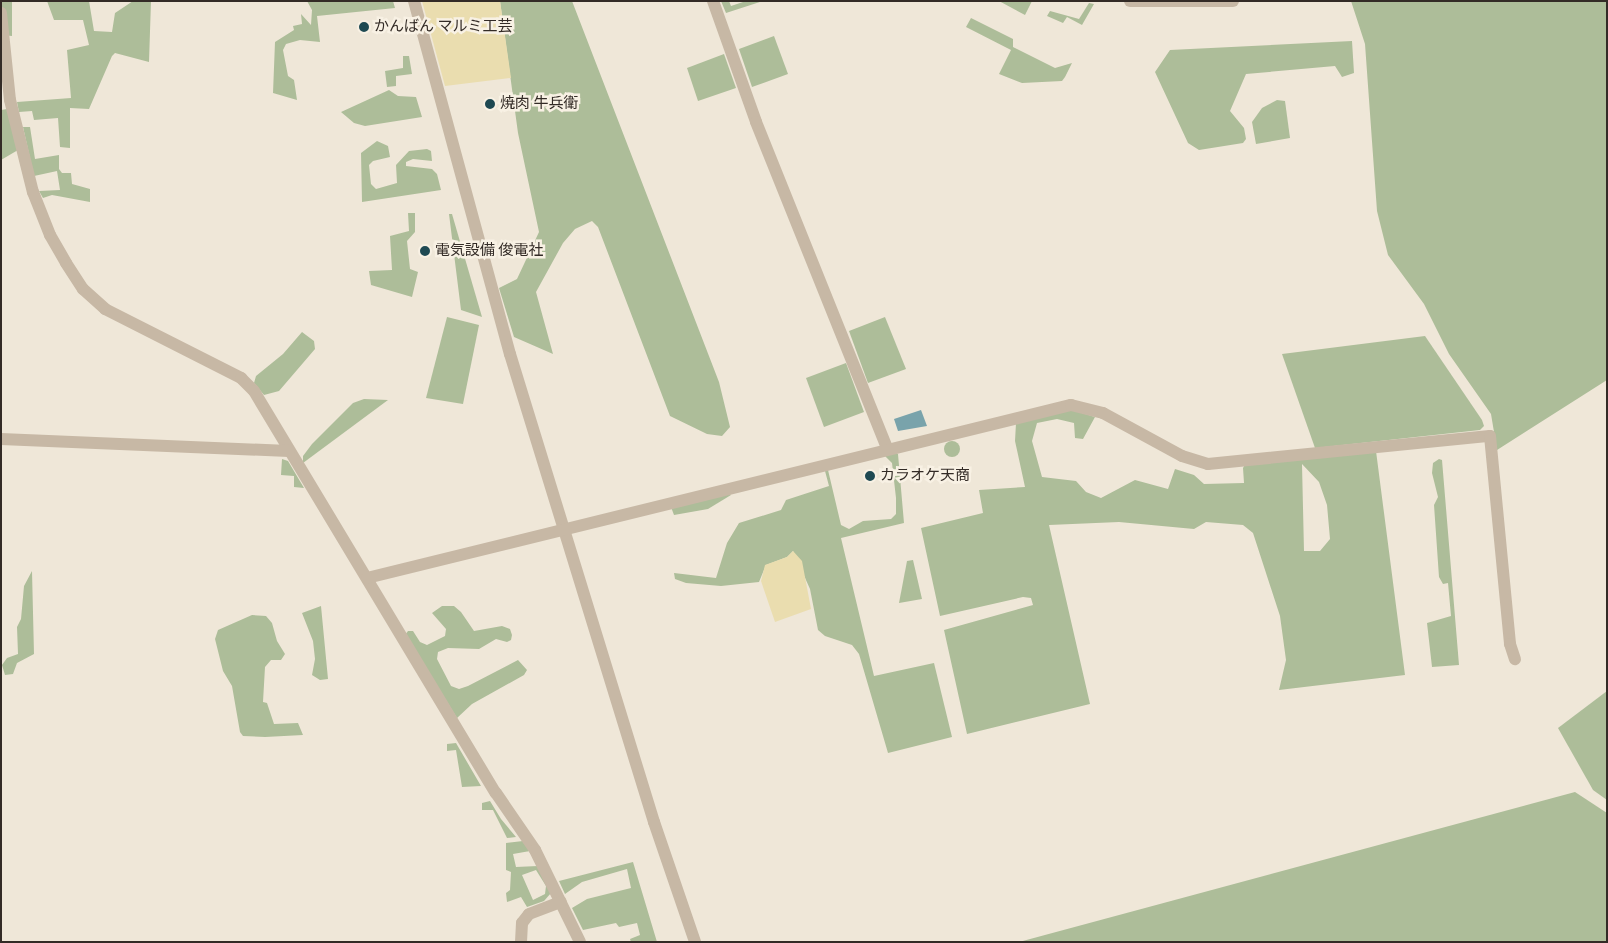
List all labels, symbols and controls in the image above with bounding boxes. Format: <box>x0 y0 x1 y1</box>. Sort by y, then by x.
place label: かんばん マルミ工芸 <box>374 18 513 36</box>
marker: かんばん マルミ工芸 <box>358 21 370 33</box>
place label: 焼肉 牛兵衛 <box>500 95 579 113</box>
marker: 焼肉 牛兵衛 <box>484 98 496 110</box>
place label: 電気設備 俊電社 <box>435 242 544 260</box>
marker: 電気設備 俊電社 <box>419 245 431 257</box>
place label: カラオケ天商 <box>880 467 970 485</box>
marker: カラオケ天商 <box>864 470 876 482</box>

